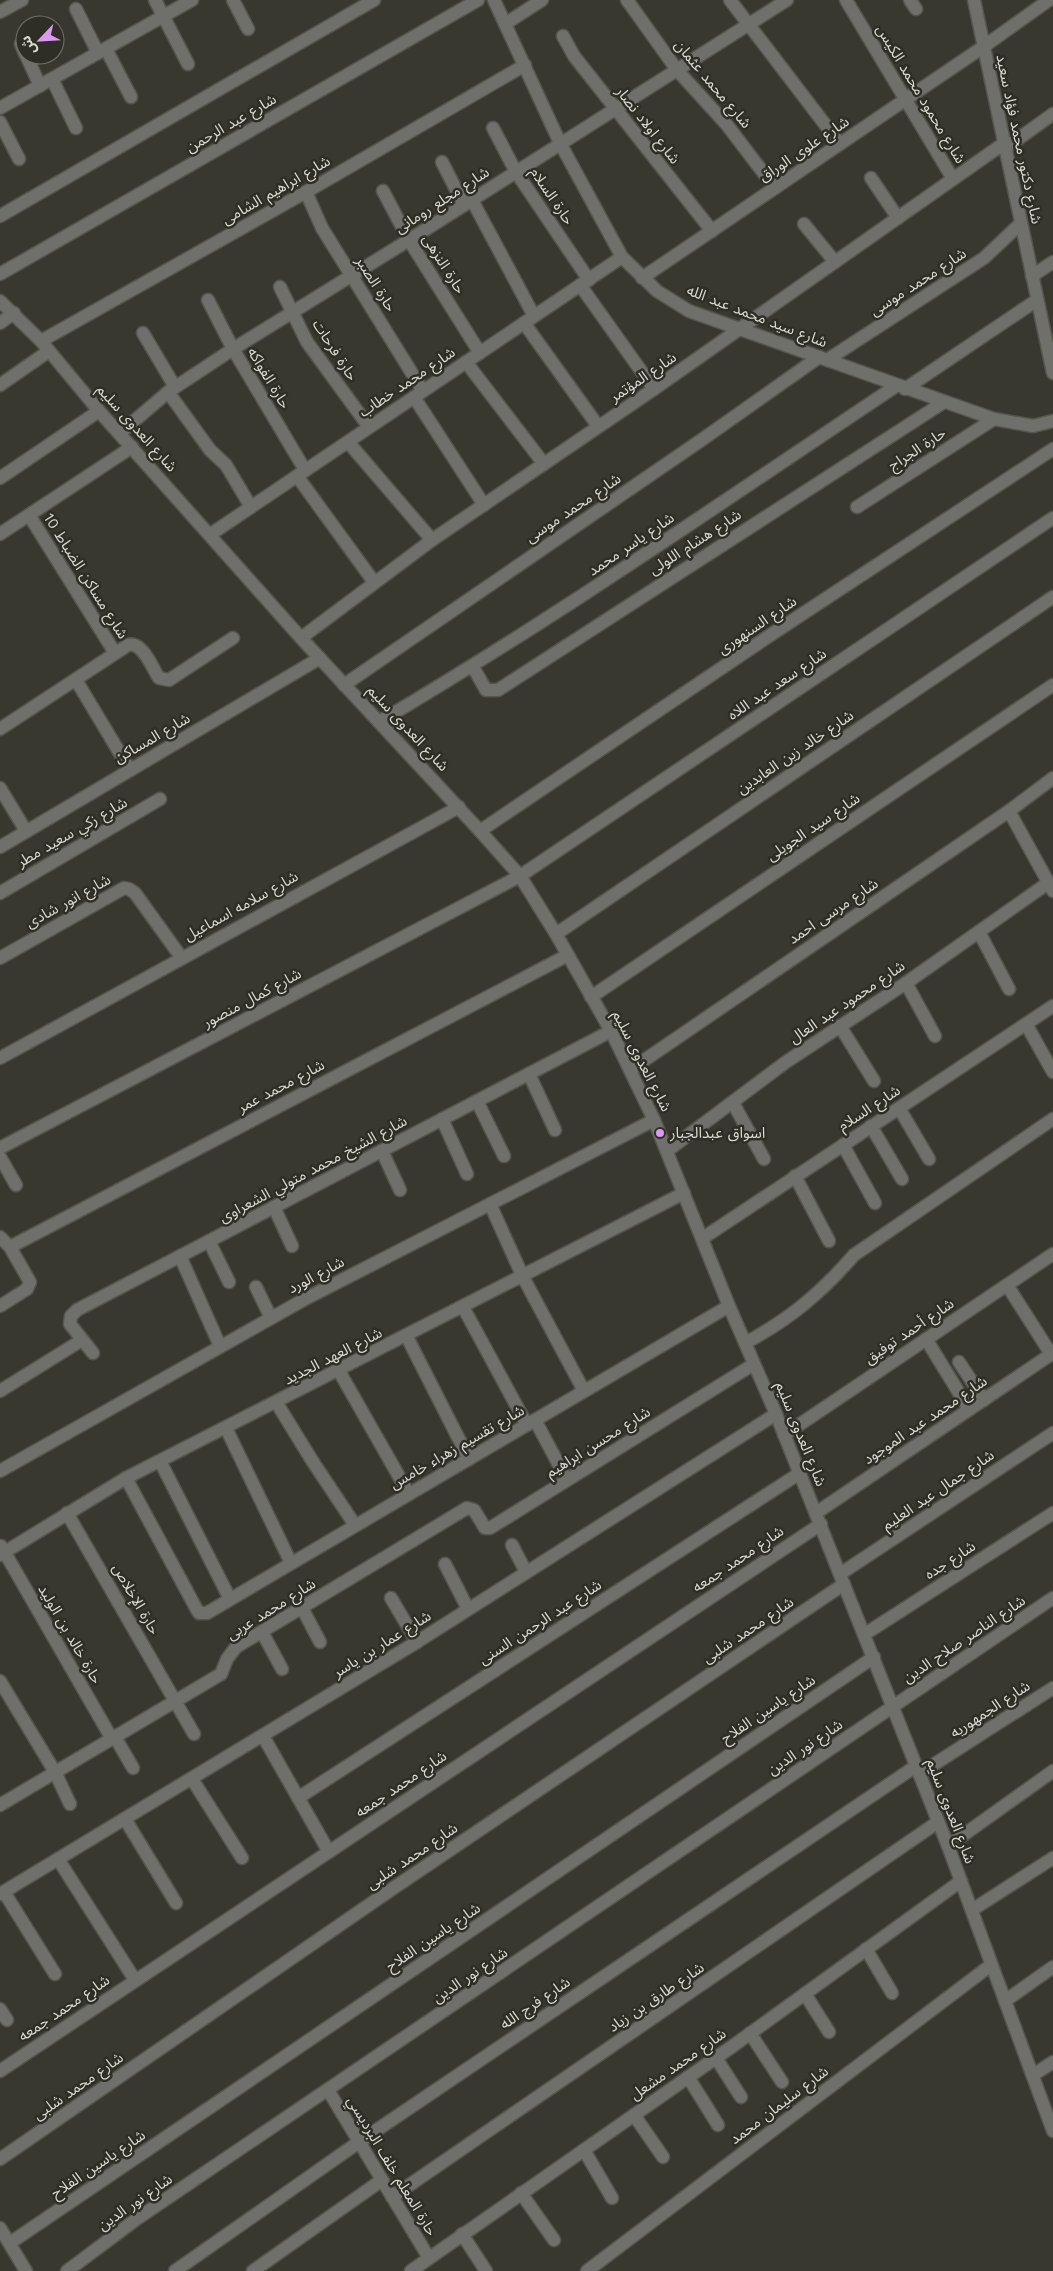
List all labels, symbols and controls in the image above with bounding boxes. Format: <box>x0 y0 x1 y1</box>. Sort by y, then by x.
north arrow <box>15 15 65 65</box>
street label: شارع محمود محمد الكيس <box>870 21 970 168</box>
text: ش <box>17 33 40 58</box>
street label: شارع محمد عثمان <box>668 36 755 134</box>
street label: شارع دكتور محمد فؤاد سعيد <box>989 53 1046 226</box>
street label: شارع اولاد نصار <box>609 82 684 170</box>
street label: شارع عبد الرحمن <box>183 90 281 159</box>
street label: شارع علوى الوراق <box>756 112 854 188</box>
street label: شارع ابراهيم الشامى <box>219 152 335 231</box>
street label: شارع مجلع رومانى <box>391 163 494 240</box>
street label: حارة السلام <box>524 164 578 230</box>
street label: حارة النزهى <box>419 231 469 297</box>
street label: شارع محمد موسى <box>866 244 971 322</box>
street label: حارة الصبر <box>351 252 400 315</box>
street label: شارع سيد محمد عبد الله <box>683 281 830 354</box>
street label: حارة فرحات <box>309 316 362 384</box>
street label: شارع محمد خطاب <box>355 343 460 423</box>
street label: حارة الفواكه <box>244 344 294 412</box>
street label: شارع المؤتمر <box>605 348 682 409</box>
street label: شارع العدوى سليم <box>91 381 181 477</box>
street label: حارة الجراج <box>885 424 951 477</box>
street label: شارع محمد موسى <box>522 469 626 549</box>
street label: شارع هشام اللولى <box>645 505 746 581</box>
street label: شارع ياسر محمد <box>584 508 679 582</box>
street label: شارع مساكن الضباط 10 <box>37 510 132 644</box>
street label: شارع السنهورى <box>714 592 802 660</box>
street label: شارع سعد عبد اللاه <box>724 644 832 726</box>
street label: شارع العدوى سليم <box>361 681 453 777</box>
street label: شارع خالد زين العابدين <box>733 706 859 800</box>
street label: شارع المساكن <box>111 709 195 770</box>
street label: شارع سيد الجويلى <box>763 789 865 867</box>
street label: شارع زكي سعيد مطر <box>13 793 132 874</box>
street label: شارع سلامه اسماعيل <box>181 867 303 947</box>
street label: شارع انور شادى <box>22 870 115 934</box>
street label: شارع مرسى احمد <box>785 874 883 950</box>
street label: شارع محمود عبد العال <box>786 956 910 1050</box>
street label: شارع كمال منصور <box>199 964 306 1035</box>
street label: شارع العدوى سليم <box>606 1007 675 1116</box>
street label: شارع محمد عمر <box>234 1055 329 1120</box>
street label: شارع السلام <box>834 1081 905 1137</box>
street label: شارع الشيخ محمد متولي الشعراوى <box>216 1112 412 1229</box>
place label: اسواق عبدالجبار <box>669 1124 765 1142</box>
marker: اسواق عبدالجبار <box>654 1127 666 1139</box>
street label: شارع الورد <box>285 1253 349 1300</box>
street label: شارع أحمد توفيق <box>861 1294 959 1370</box>
street label: شارع العهد الجديد <box>281 1323 387 1391</box>
street label: شارع محمد عبد الموجود <box>860 1372 992 1471</box>
street label: شارع العدوى سليم <box>769 1379 830 1490</box>
street label: شارع تقسيم زهراء خامس <box>387 1401 529 1495</box>
street label: شارع محسن ابراهيم <box>542 1402 655 1484</box>
street label: شارع جمال عبد العليم <box>879 1446 999 1537</box>
street label: شارع محمد جمعه <box>689 1522 789 1599</box>
street label: شارع جده <box>921 1537 981 1586</box>
street label: حارة الإخلاص <box>108 1560 164 1638</box>
street label: شارع محمد عربى <box>223 1574 321 1646</box>
street label: شارع عبد الرحمن السنى <box>475 1575 607 1671</box>
street label: حارة خالد بن الوليد <box>34 1581 106 1687</box>
street label: شارع الناصر صلاح الدين <box>899 1591 1031 1689</box>
street label: شارع محمد شلبى <box>699 1593 799 1670</box>
street label: شارع عمار بن ياسر <box>329 1607 436 1684</box>
street label: شارع ياسين الفلاح <box>717 1671 821 1750</box>
street label: شارع الجمهوريه <box>947 1676 1035 1744</box>
street label: شارع نور الدين <box>764 1715 848 1781</box>
street label: شارع محمد جمعه <box>352 1747 452 1824</box>
street label: شارع العدوى سليم <box>920 1756 979 1867</box>
street label: شارع محمد شلبى <box>363 1819 463 1896</box>
street label: شارع ياسين الفلاح <box>382 1899 486 1978</box>
street label: شارع نور الدين <box>429 1943 513 2009</box>
street label: شارع طارق بن زياد <box>605 1958 709 2038</box>
street label: شارع محمد جمعه <box>15 1971 115 2048</box>
street label: شارع فرج الله <box>496 1973 575 2036</box>
street label: شارع محمد مشعل <box>627 2024 731 2106</box>
street label: شارع محمد شلبى <box>29 2048 128 2126</box>
street label: شارع سليمان محمد <box>726 2062 834 2150</box>
street label: حارة المعلم خلف البرديسي <box>341 2093 441 2241</box>
street label: شارع ياسين الفلاح <box>47 2126 151 2205</box>
street label: شارع نور الدين <box>94 2170 178 2237</box>

